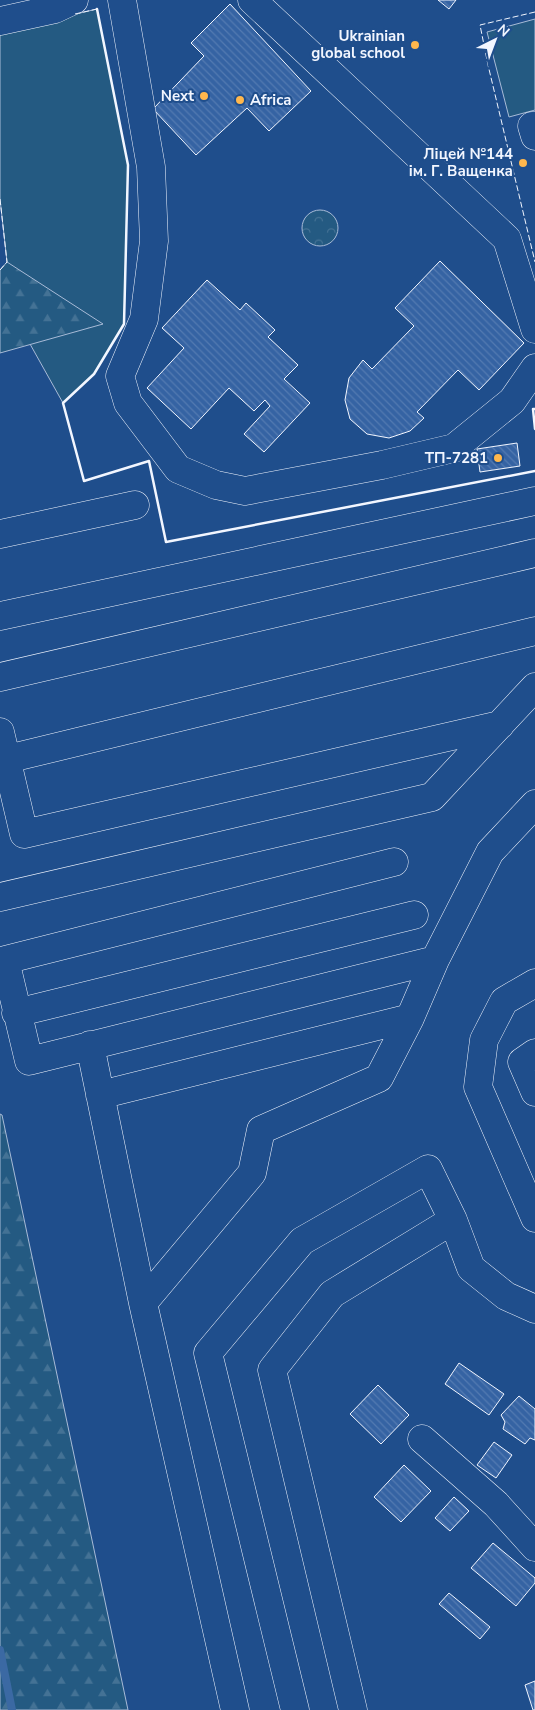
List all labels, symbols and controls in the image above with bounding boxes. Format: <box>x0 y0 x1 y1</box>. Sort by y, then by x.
north arrow <box>470 15 520 65</box>
text: N <box>493 20 514 41</box>
place label: Ukrainian global school <box>311 26 405 63</box>
marker: Ukrainian global school <box>409 39 421 51</box>
place label: Next <box>161 86 194 106</box>
marker: Next <box>198 90 210 102</box>
place label: Africa <box>250 90 291 110</box>
marker: Africa <box>234 94 246 106</box>
place label: Ліцей №144 ім. Г. Ващенка <box>409 144 513 181</box>
marker: Ліцей №144 ім. Г. Ващенка <box>517 157 529 169</box>
place label: ТП-7281 <box>425 448 488 468</box>
marker: ТП-7281 <box>492 452 504 464</box>

